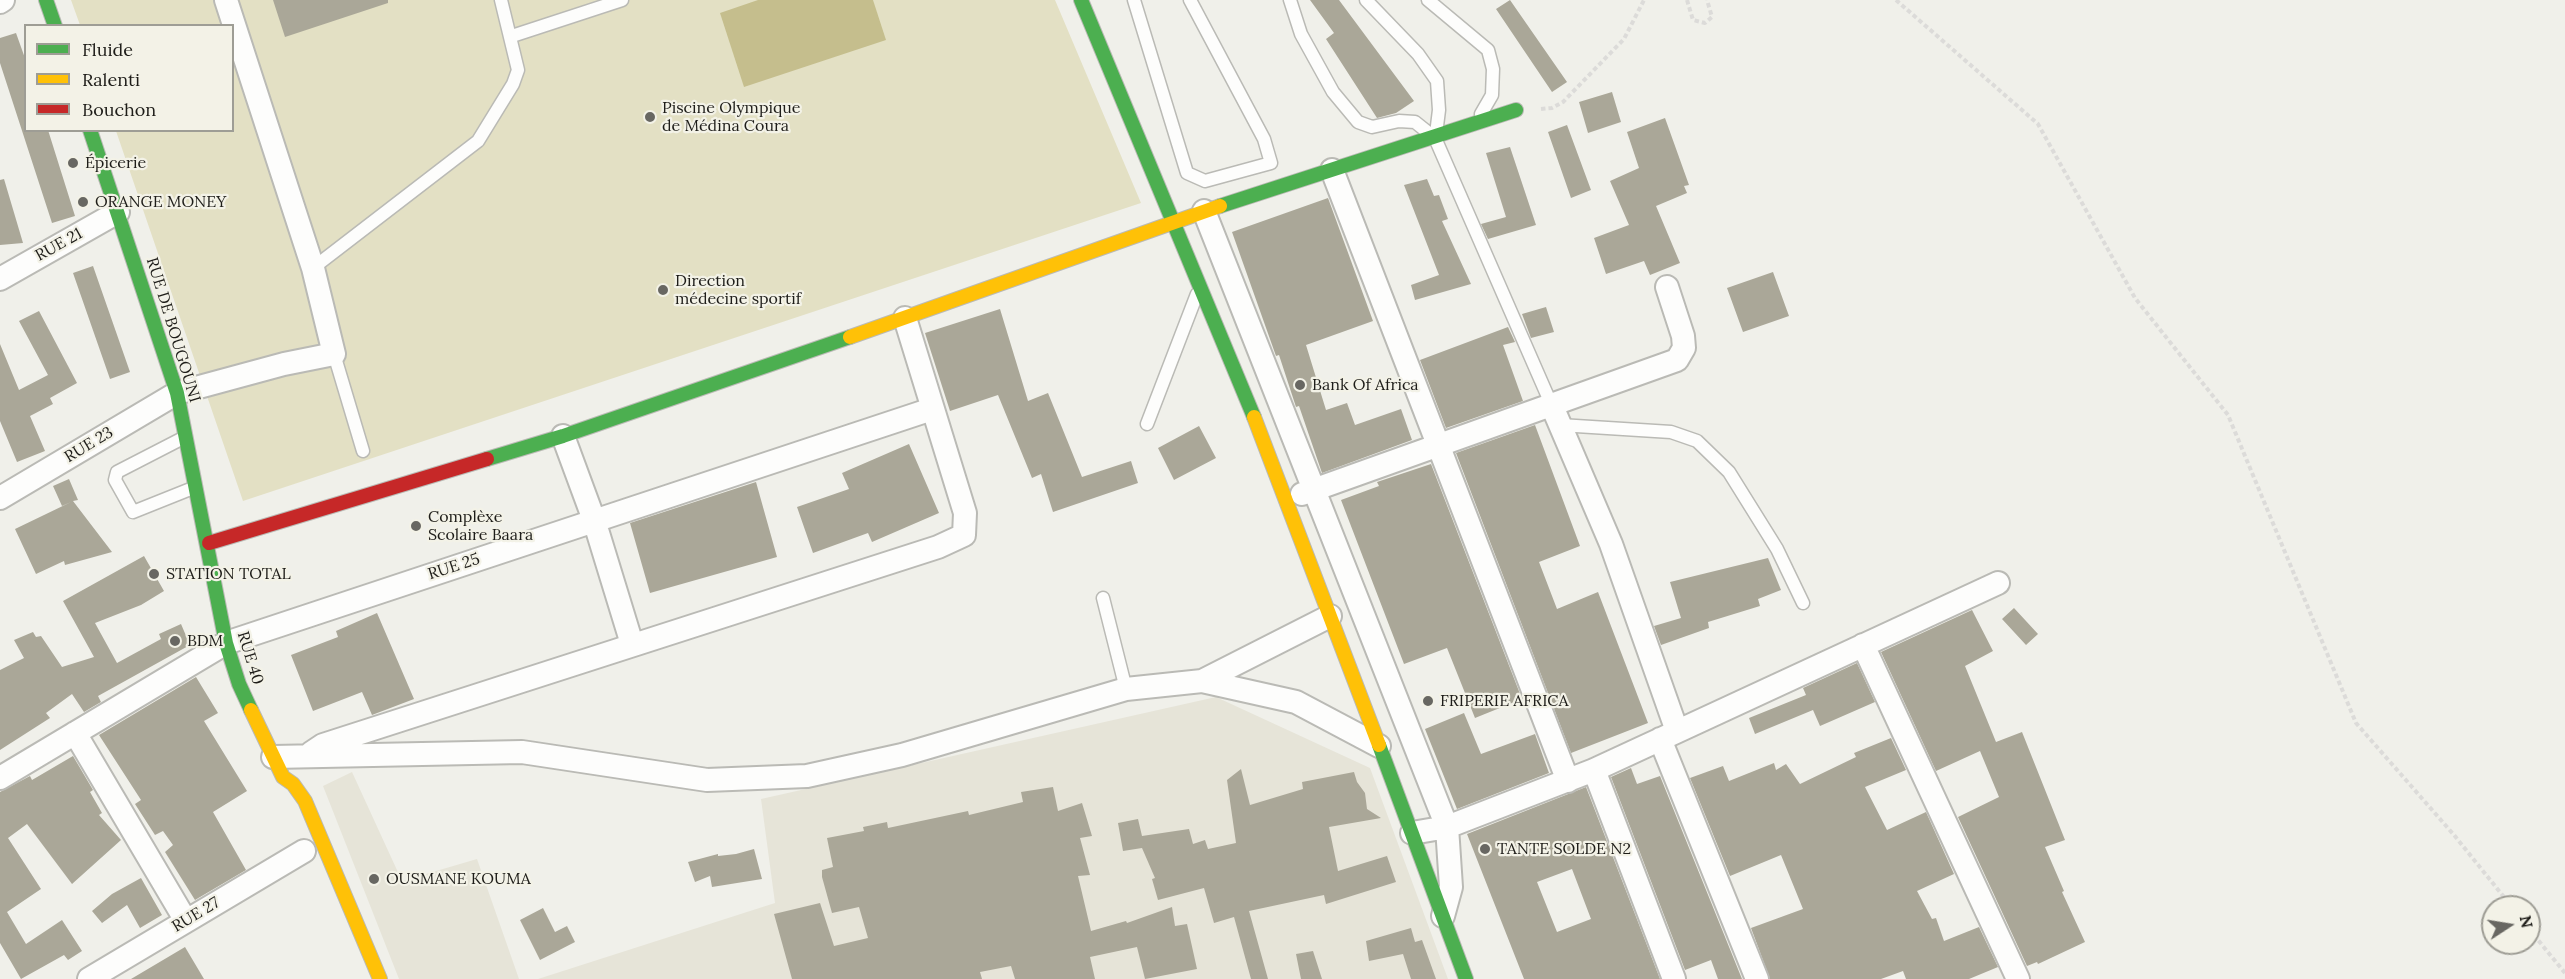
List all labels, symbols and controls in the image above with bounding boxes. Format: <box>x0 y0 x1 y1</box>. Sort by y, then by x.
legend <box>24 24 234 132</box>
text: Fluide <box>82 38 133 61</box>
text: Ralenti <box>82 68 140 91</box>
text: Bouchon <box>82 98 156 121</box>
place label: Piscine Olympique de Médina Coura <box>662 98 800 136</box>
marker: Piscine Olympique de Médina Coura <box>643 110 657 124</box>
place label: Épicerie <box>85 153 146 173</box>
marker: Épicerie <box>66 156 80 170</box>
place label: ORANGE MONEY <box>95 192 226 212</box>
marker: ORANGE MONEY <box>76 195 90 209</box>
street label: RUE 21 <box>32 224 86 266</box>
street label: RUE DE BOUGOUNI <box>142 255 204 405</box>
place label: Direction médecine sportif <box>675 271 801 309</box>
marker: Direction médecine sportif <box>656 283 670 297</box>
place label: Bank Of Africa <box>1312 375 1419 395</box>
marker: Bank Of Africa <box>1293 378 1307 392</box>
street label: RUE 23 <box>61 423 117 467</box>
place label: Complèxe Scolaire Baara <box>428 507 533 545</box>
marker: Complèxe Scolaire Baara <box>409 519 423 533</box>
street label: RUE 25 <box>426 550 482 584</box>
place label: STATION TOTAL <box>166 564 291 584</box>
marker: STATION TOTAL <box>147 567 161 581</box>
street label: RUE 40 <box>233 629 267 687</box>
place label: BDM <box>187 631 223 651</box>
marker: BDM <box>168 634 182 648</box>
place label: FRIPERIE AFRICA <box>1440 691 1568 711</box>
marker: FRIPERIE AFRICA <box>1421 694 1435 708</box>
place label: TANTE SOLDE N2 <box>1497 839 1631 859</box>
marker: TANTE SOLDE N2 <box>1478 842 1492 856</box>
place label: OUSMANE KOUMA <box>386 869 531 889</box>
marker: OUSMANE KOUMA <box>367 872 381 886</box>
street label: RUE 27 <box>169 893 223 937</box>
north arrow <box>2481 895 2541 955</box>
text: N <box>2516 914 2538 930</box>

